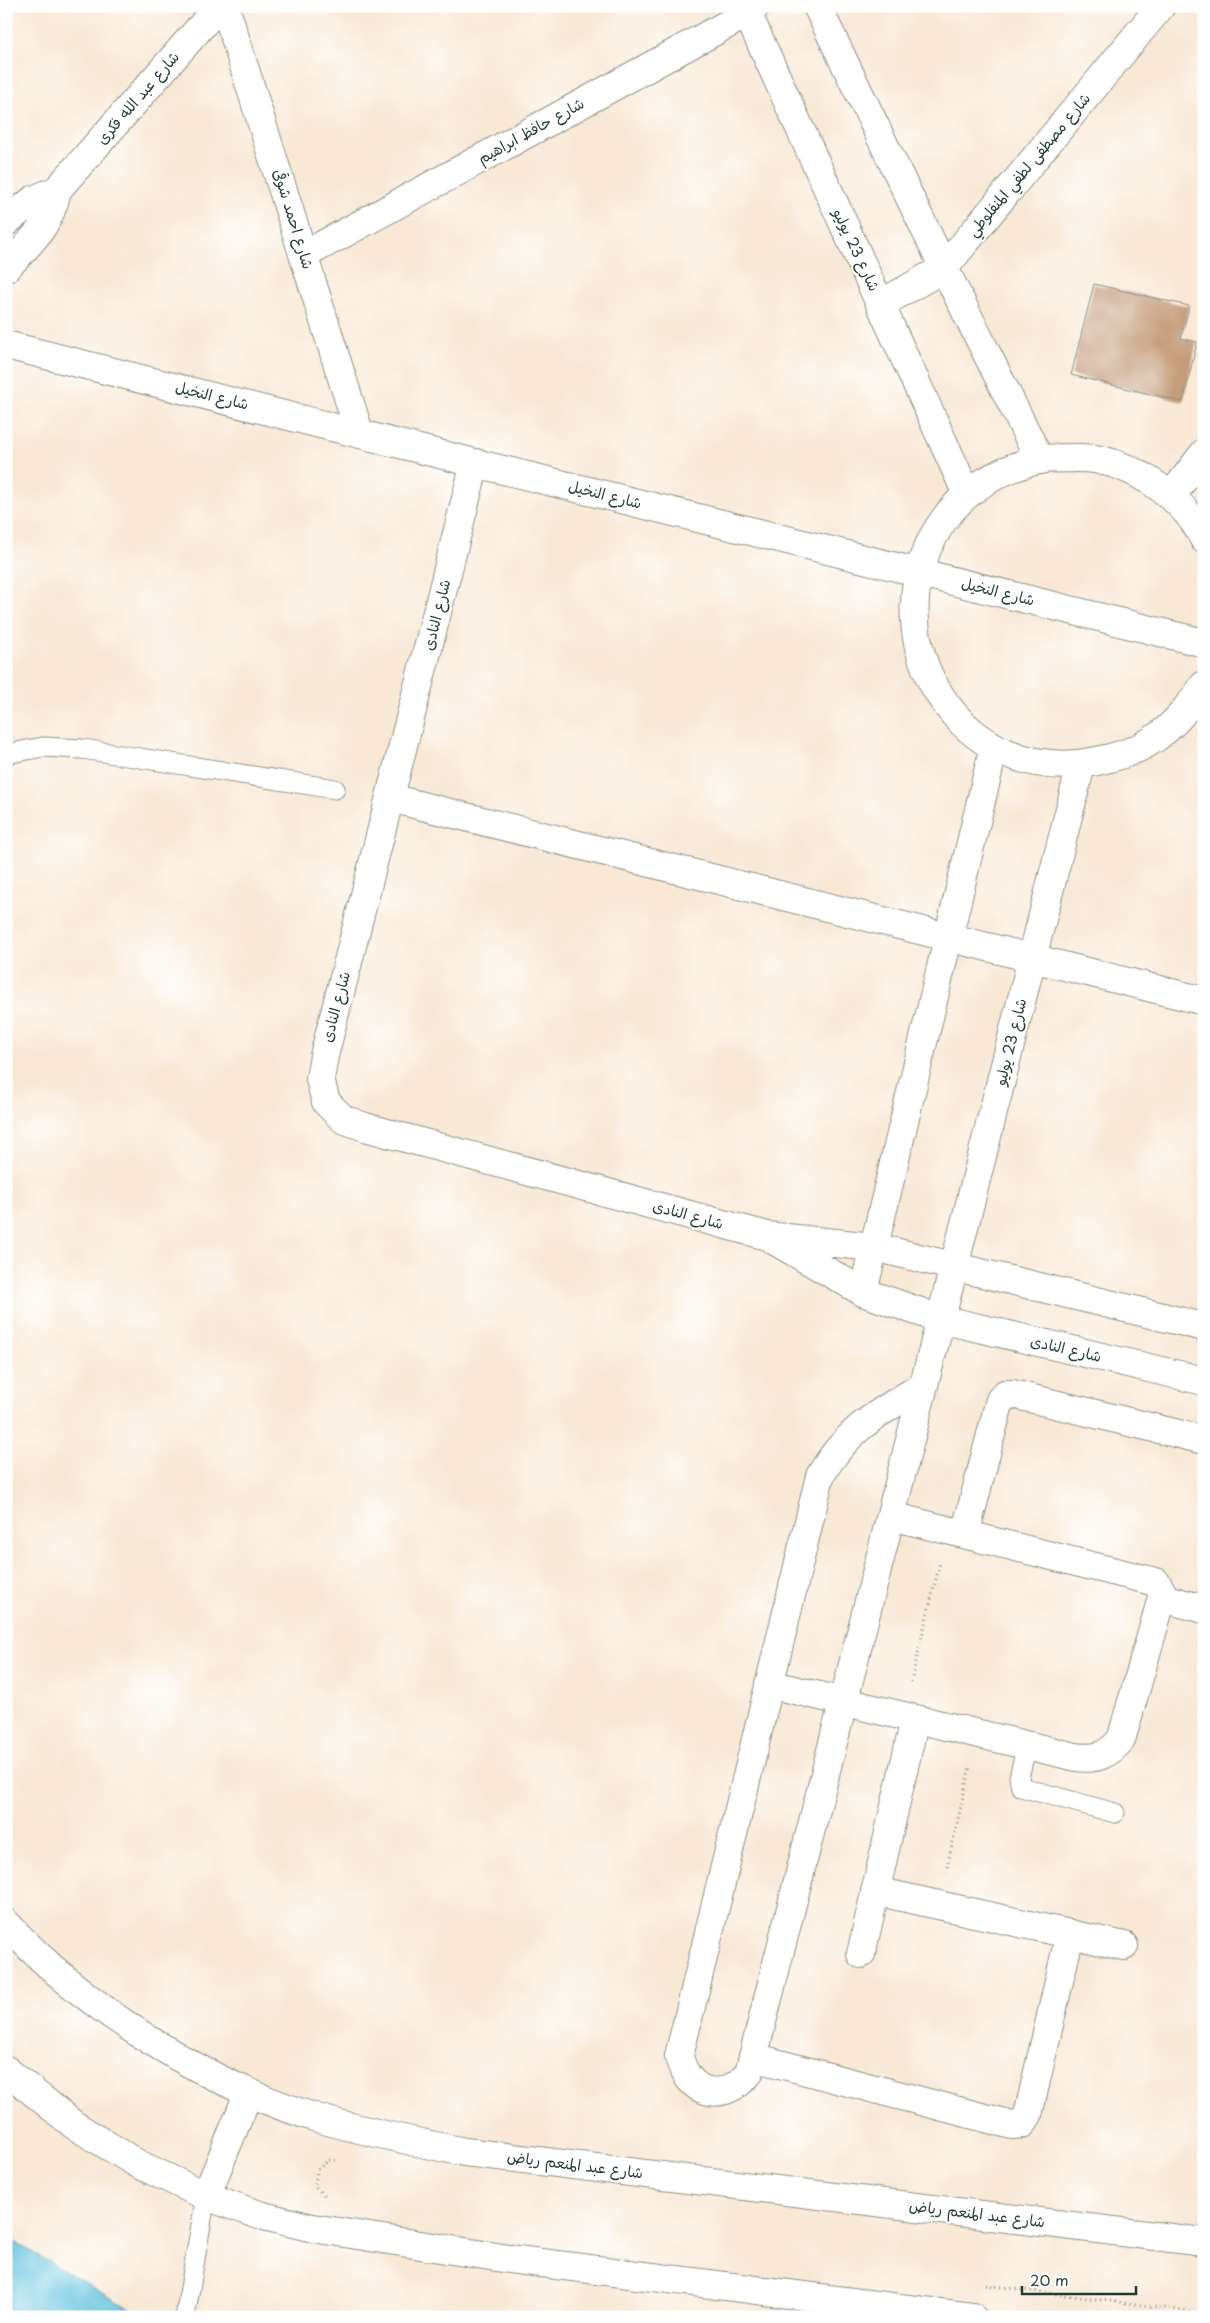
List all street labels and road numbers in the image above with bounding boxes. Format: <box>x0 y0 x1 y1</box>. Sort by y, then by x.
street label: شارع عبد الله فكرى <box>90 45 184 149</box>
street label: شارع مصطفى لطفي المنفلوطي <box>961 87 1097 243</box>
street label: شارع حافظ ابراهيم <box>473 91 589 170</box>
street label: شارع احمد شوقى <box>268 166 321 272</box>
street label: شارع 23 يوليو <box>828 203 887 295</box>
street label: شارع النخيل <box>173 374 251 415</box>
street label: شارع النخيل <box>566 473 644 514</box>
street label: شارع النخيل <box>959 570 1037 611</box>
street label: شارع النادى <box>416 577 455 653</box>
street label: شارع النادى <box>314 969 355 1045</box>
street label: شارع 23 يوليو <box>987 996 1031 1089</box>
street label: شارع النادى <box>650 1193 726 1234</box>
street label: شارع النادى <box>1028 1328 1104 1367</box>
street label: شارع عبد المنعم رياض <box>506 2144 645 2185</box>
street label: شارع عبد المنعم رياض <box>908 2193 1047 2234</box>

